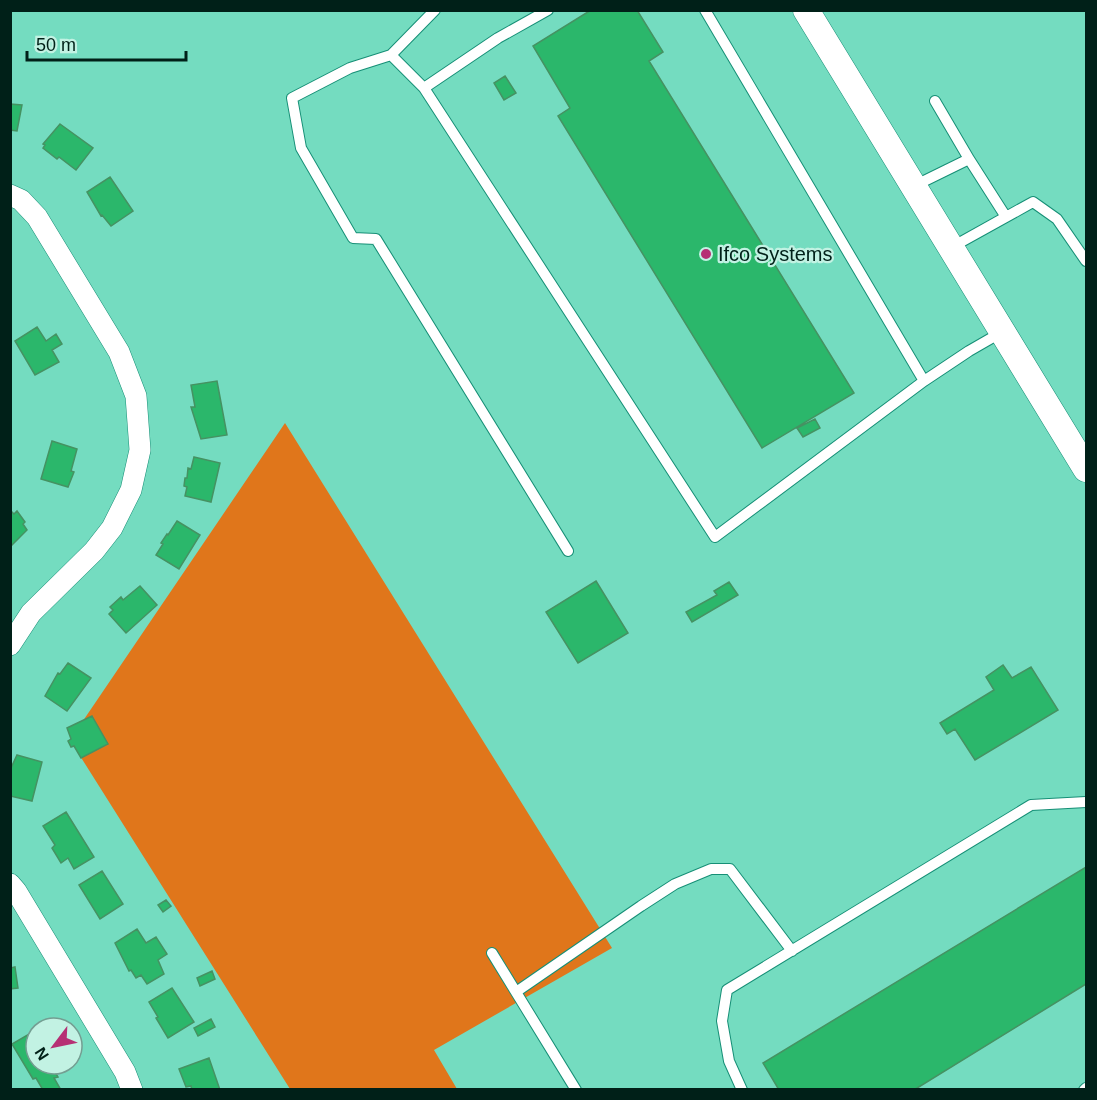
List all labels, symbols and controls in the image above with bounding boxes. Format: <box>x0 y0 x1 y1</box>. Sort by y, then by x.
scale bar <box>27 24 186 62</box>
text: 50 m <box>36 35 76 55</box>
place label: Ifco Systems <box>718 243 832 265</box>
marker: Ifco Systems <box>699 247 713 261</box>
north arrow <box>24 1016 84 1076</box>
text: N <box>31 1044 52 1063</box>

